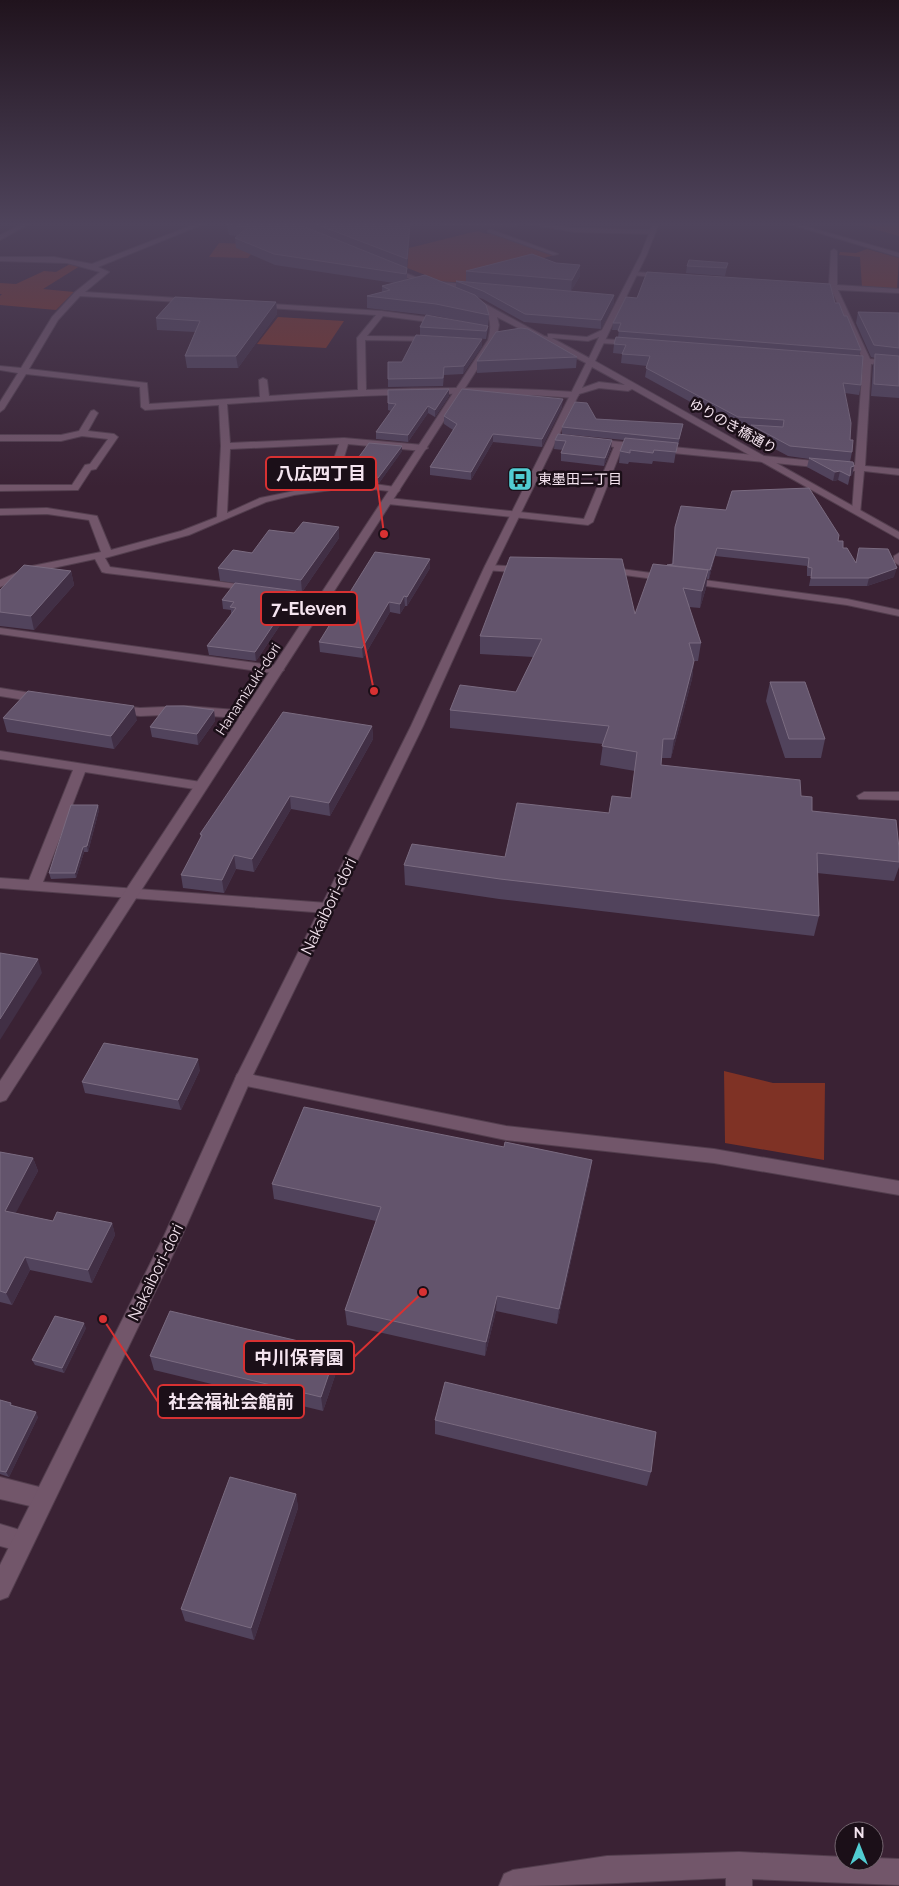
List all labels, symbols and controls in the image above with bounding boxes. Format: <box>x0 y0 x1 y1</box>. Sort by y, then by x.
street label: ゆりのき橋通り <box>686 395 780 457</box>
callout: 八広四丁目 <box>266 457 376 490</box>
text: 八広四丁目 <box>276 463 366 484</box>
bus stop icon: 東墨田二丁目 <box>507 466 533 492</box>
place label: 東墨田二丁目 <box>538 471 622 487</box>
callout: 7-Eleven <box>261 592 357 625</box>
text: 7-Eleven <box>271 598 347 619</box>
street label: Hanamizuki-dori <box>212 640 284 738</box>
street label: Nakaibori-dori <box>297 855 360 958</box>
street label: Nakaibori-dori <box>124 1221 187 1324</box>
callout: 中川保育園 <box>244 1341 354 1374</box>
text: 中川保育園 <box>254 1347 344 1368</box>
callout: 社会福祉会館前 <box>158 1385 304 1418</box>
text: 社会福祉会館前 <box>168 1391 294 1412</box>
north arrow <box>834 1821 884 1871</box>
text: N <box>854 1825 864 1841</box>

